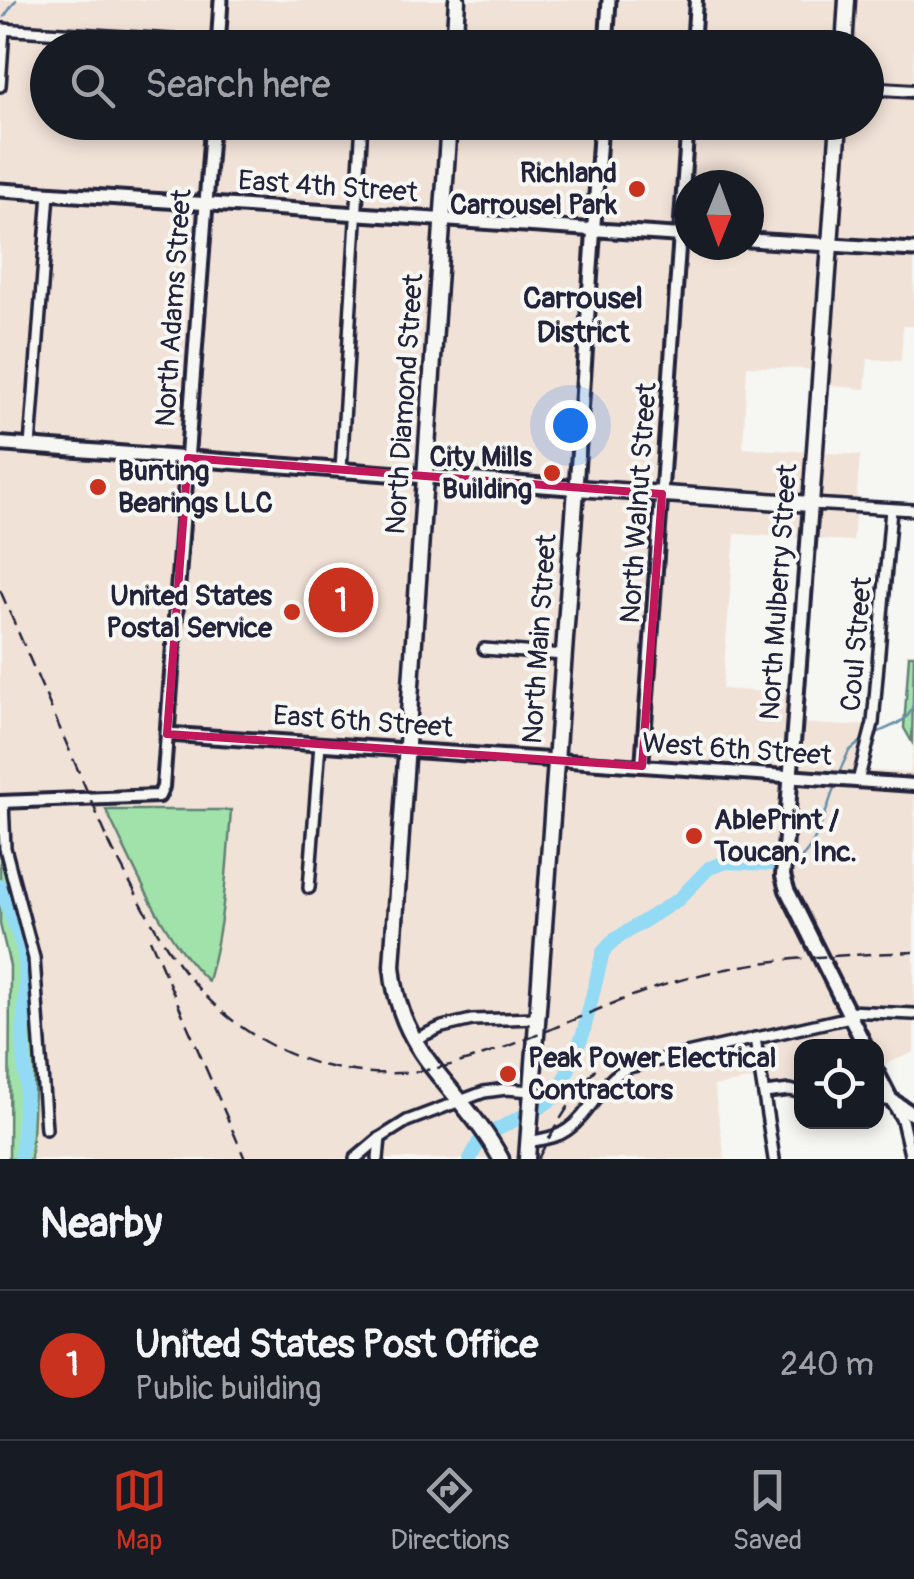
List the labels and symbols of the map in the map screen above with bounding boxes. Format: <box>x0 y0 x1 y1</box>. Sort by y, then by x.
place label: Richland Carrousel Park <box>450 156 617 223</box>
street label: East 4th Street <box>237 163 420 211</box>
north arrow <box>674 170 764 260</box>
marker: Richland Carrousel Park <box>626 178 648 200</box>
street label: North Adams Street <box>148 187 200 428</box>
street label: North Diamond Street <box>378 272 432 536</box>
district label: Carrousel District <box>523 280 643 351</box>
street label: North Walnut Street <box>613 381 665 625</box>
your location <box>545 400 596 451</box>
place label: City Mills Building <box>429 440 532 507</box>
place label: Bunting Bearings LLC <box>118 454 273 521</box>
marker: City Mills Building <box>541 462 563 484</box>
street label: North Mulberry Street <box>753 462 805 721</box>
marker: Bunting Bearings LLC <box>87 476 109 498</box>
street label: North Main Street <box>515 532 565 745</box>
pin: 1 <box>308 562 374 638</box>
street label: Coul Street <box>834 574 880 713</box>
place label: United States Postal Service <box>106 579 273 646</box>
marker: United States Postal Service <box>281 601 303 623</box>
street label: East 6th Street <box>272 698 455 746</box>
street label: West 6th Street <box>641 726 834 774</box>
place label: AblePrint / Toucan, Inc. <box>713 803 857 870</box>
marker: AblePrint / Toucan, Inc. <box>683 825 705 847</box>
place label: Peak Power Electrical Contractors <box>528 1041 776 1108</box>
marker: Peak Power Electrical Contractors <box>497 1063 519 1085</box>

